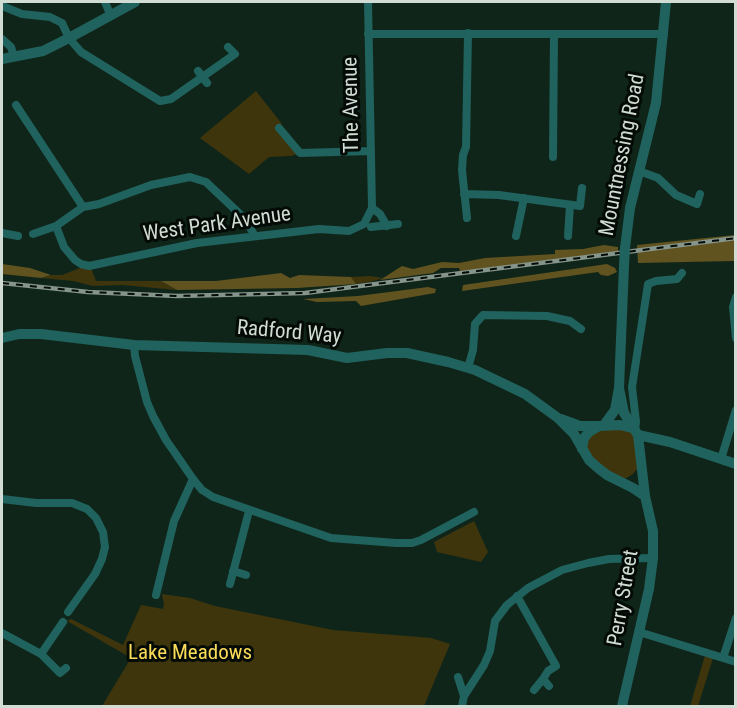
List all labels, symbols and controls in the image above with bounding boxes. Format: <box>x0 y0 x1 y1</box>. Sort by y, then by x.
street label: The Avenue <box>339 57 365 153</box>
street label: Mountnessing Road <box>595 72 651 238</box>
street label: West Park Avenue <box>142 202 292 248</box>
street label: Radford Way <box>236 316 342 350</box>
street label: Perry Street <box>603 548 645 648</box>
park label: Lake Meadows <box>128 641 252 667</box>

